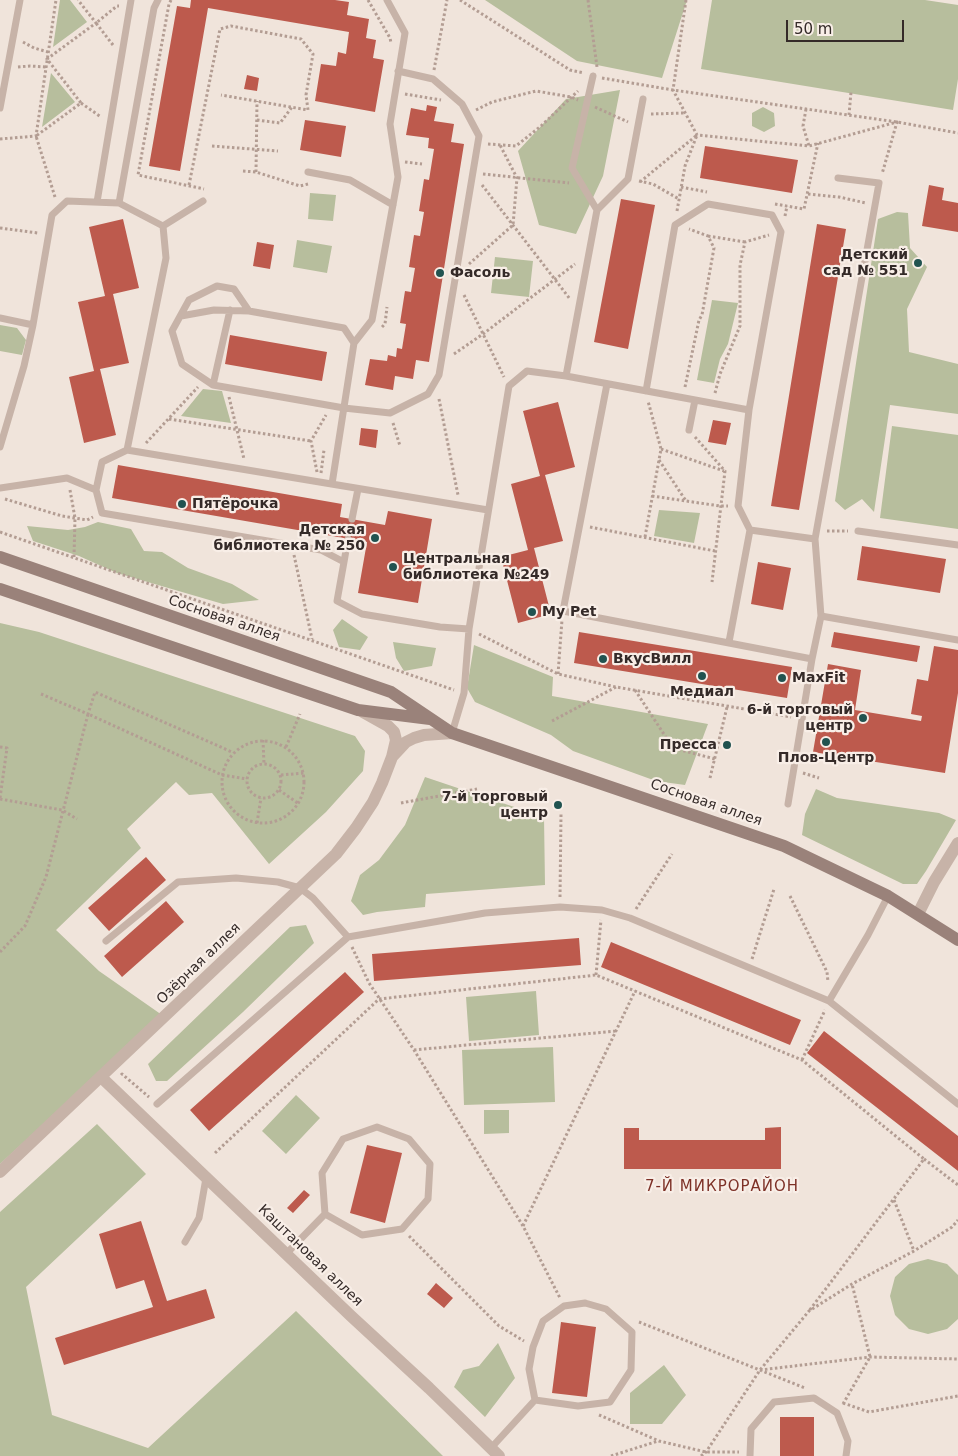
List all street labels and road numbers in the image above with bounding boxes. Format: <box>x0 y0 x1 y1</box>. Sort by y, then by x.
street label: Сосновая аллея <box>166 592 282 646</box>
street label: Сосновая аллея <box>648 776 764 830</box>
street label: Озёрная аллея <box>154 920 244 1008</box>
street label: Каштановая аллея <box>254 1202 366 1310</box>

